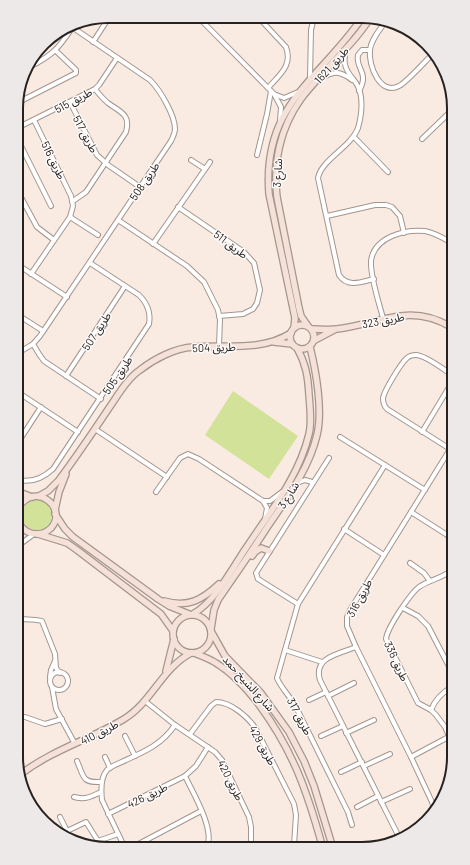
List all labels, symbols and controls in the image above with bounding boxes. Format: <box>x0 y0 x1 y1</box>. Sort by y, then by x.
street label: طريق 1621 <box>311 44 352 87</box>
street label: طريق 515 <box>52 85 95 116</box>
street label: طريق 517 <box>70 113 101 155</box>
street label: طريق 516 <box>38 139 69 182</box>
street label: شارع 3 <box>270 158 286 188</box>
street label: طريق 508 <box>126 159 162 203</box>
street label: طريق 511 <box>211 227 250 262</box>
street label: طريق 507 <box>79 309 114 353</box>
street label: طريق 323 <box>361 310 406 332</box>
street label: طريق 504 <box>192 340 236 355</box>
street label: طريق 505 <box>99 353 135 397</box>
street label: شارع 3 <box>275 479 303 512</box>
street label: طريق 316 <box>344 577 375 620</box>
street label: طريق 336 <box>381 639 412 684</box>
street label: شارع الشيخ حمد <box>219 652 278 715</box>
street label: طريق 317 <box>284 695 315 737</box>
street label: طريق 410 <box>78 717 121 748</box>
street label: طريق 429 <box>246 723 279 768</box>
street label: طريق 420 <box>214 757 247 803</box>
street label: طريق 426 <box>125 780 170 811</box>

